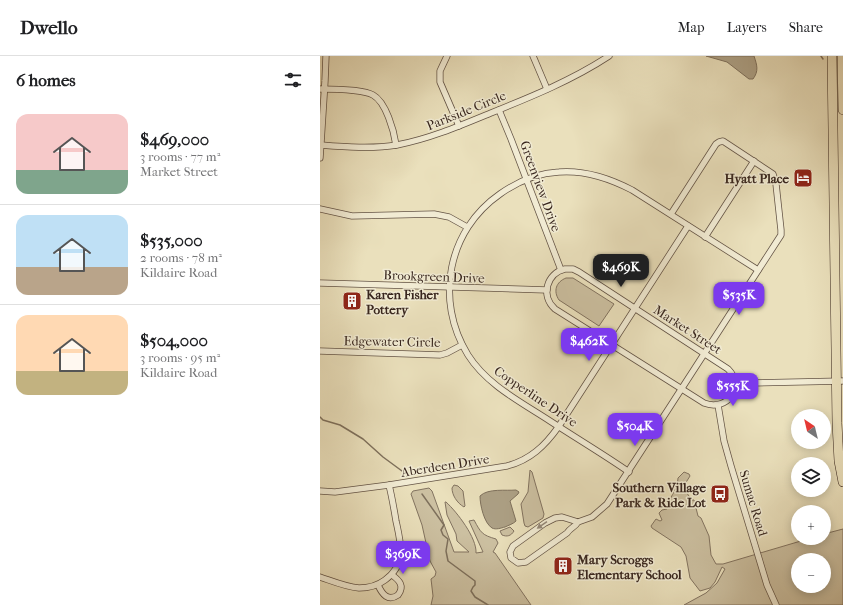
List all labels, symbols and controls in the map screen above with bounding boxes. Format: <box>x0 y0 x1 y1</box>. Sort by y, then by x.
text: Dwello <box>20 17 78 39</box>
text: Map <box>678 19 705 36</box>
text: Layers <box>727 19 767 36</box>
text: Share <box>789 19 823 36</box>
icon: filters <box>282 69 304 91</box>
text: 6 homes <box>16 70 76 90</box>
street label: Parkside Circle <box>424 88 509 133</box>
text: $469,000 <box>140 129 209 149</box>
icon: home <box>48 130 96 178</box>
street label: Greenview Drive <box>517 139 564 234</box>
text: 3 rooms · 77 m² <box>140 149 220 164</box>
text: Market Street <box>140 164 218 179</box>
hotel icon: Hyatt Place <box>792 167 814 189</box>
place label: Hyatt Place <box>725 171 790 187</box>
text: $535,000 <box>140 230 203 250</box>
icon: home <box>48 231 96 279</box>
text: 2 rooms · 78 m² <box>140 250 222 265</box>
pin: $469K <box>593 254 649 288</box>
text: $469K <box>602 259 640 274</box>
text: Kildaire Road <box>140 265 217 280</box>
street label: Brookgreen Drive <box>383 267 485 286</box>
pin: $535K <box>711 282 767 316</box>
place label: Karen Fisher Pottery <box>366 287 439 318</box>
text: $535K <box>722 287 756 302</box>
building icon: Karen Fisher Pottery <box>341 290 363 312</box>
street label: Market Street <box>651 302 725 357</box>
pin: $462K <box>561 328 617 362</box>
text: $504,000 <box>140 330 208 350</box>
icon: home <box>48 331 96 379</box>
street label: Edgewater Circle <box>343 333 441 350</box>
text: $462K <box>570 333 608 348</box>
text: 3 rooms · 95 m² <box>140 350 220 365</box>
street label: Copperline Drive <box>491 363 581 430</box>
text: Kildaire Road <box>140 365 217 380</box>
pin: $555K <box>705 373 761 407</box>
text: $555K <box>716 378 750 393</box>
north arrow <box>791 409 831 449</box>
map controls <box>791 409 831 593</box>
pin: $504K <box>607 413 663 447</box>
text: $504K <box>617 418 653 433</box>
street label: Aberdeen Drive <box>399 451 491 480</box>
button: layers <box>791 457 831 497</box>
street label: Sumac Road <box>736 468 771 539</box>
place label: Southern Village Park & Ride Lot <box>612 480 707 510</box>
bus stop icon: Southern Village Park & Ride Lot <box>709 483 731 505</box>
button: + <box>791 505 831 545</box>
one-way arrow <box>537 521 547 529</box>
pin: $369K <box>375 541 431 575</box>
text: $369K <box>385 546 421 561</box>
place label: Mary Scroggs Elementary School <box>576 552 682 583</box>
button: − <box>791 553 831 593</box>
building icon: Mary Scroggs Elementary School <box>552 555 574 577</box>

